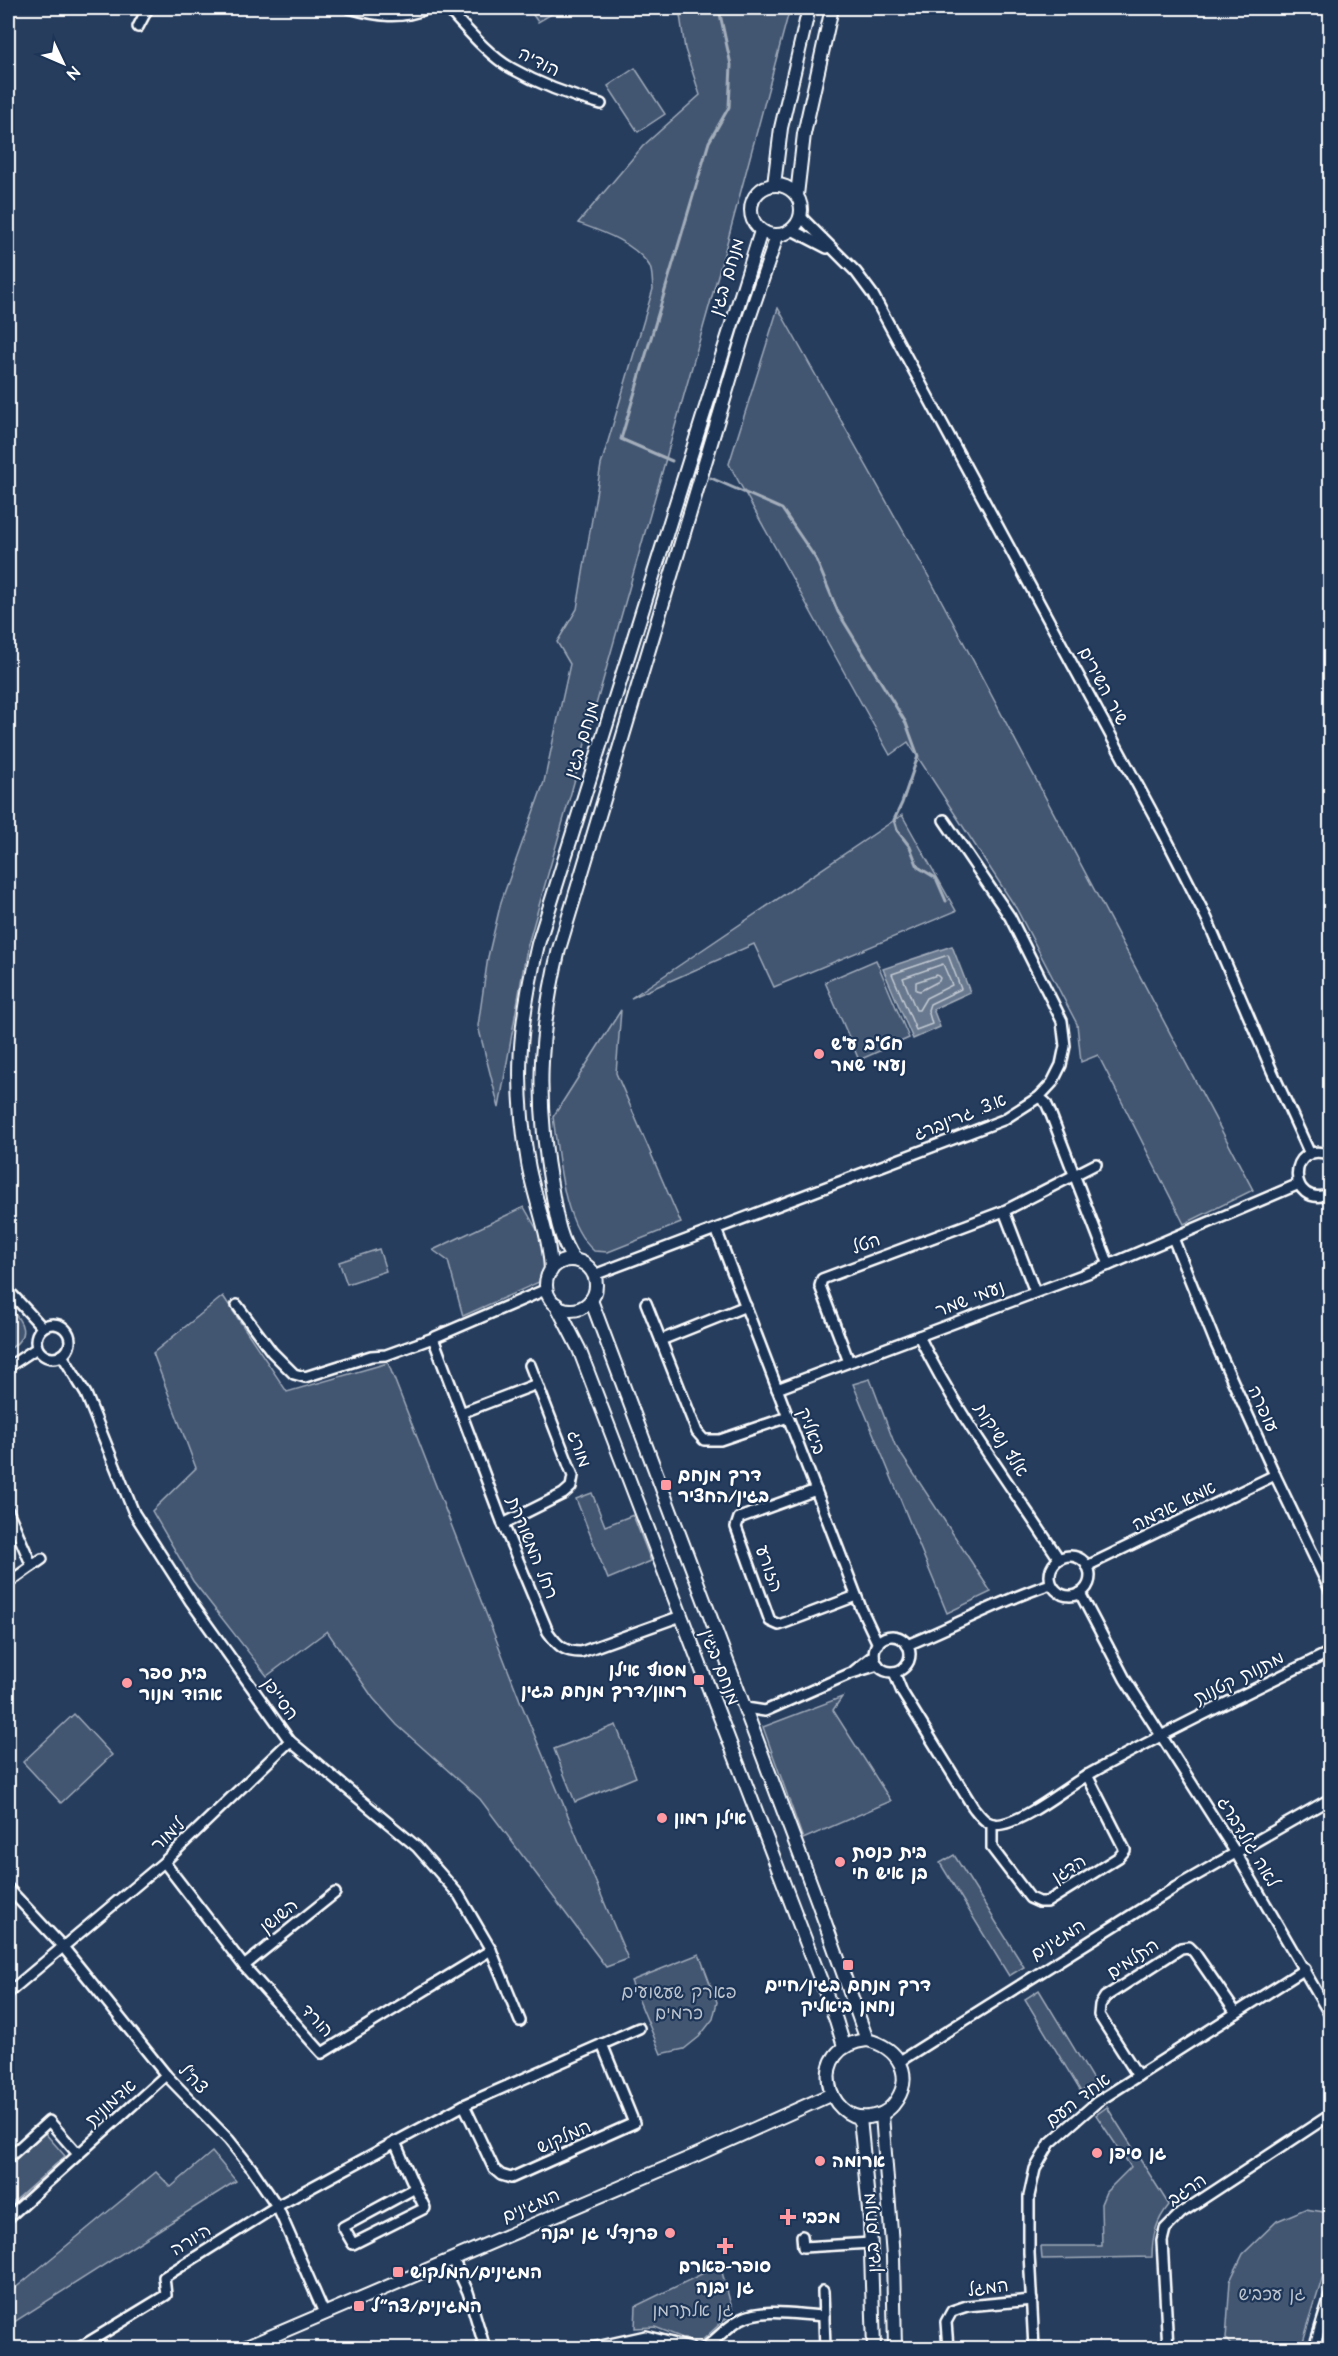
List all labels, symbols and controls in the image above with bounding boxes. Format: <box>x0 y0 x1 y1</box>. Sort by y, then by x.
north arrow <box>33 33 93 93</box>
street label: הודיה <box>514 41 564 83</box>
text: N <box>62 61 84 84</box>
street label: מנחם בגין <box>703 235 751 319</box>
street label: שיר השירים <box>1072 642 1134 730</box>
street label: מנחם בגין <box>558 698 606 782</box>
place label: חט"ב ע"ש נעמי שמר <box>831 1032 906 1078</box>
marker: חט"ב ע"ש נעמי שמר <box>812 1047 826 1061</box>
street label: א.צ. גרינברג <box>910 1087 1010 1147</box>
street label: הטל <box>848 1227 884 1261</box>
street label: נעמי שמר <box>932 1274 1008 1324</box>
street label: עופרה <box>1242 1382 1284 1436</box>
street label: אלף נשיקות <box>967 1397 1034 1482</box>
street label: ביאליק <box>791 1404 831 1458</box>
street label: מורג <box>561 1427 597 1471</box>
place label: דרך מנחם בגין/החציר <box>678 1463 769 1509</box>
street label: אמא אדמה <box>1128 1475 1220 1537</box>
marker: דרך מנחם בגין/החציר <box>659 1478 673 1492</box>
street label: רחל המשוררת <box>500 1492 564 1603</box>
street label: הזורע <box>749 1542 789 1596</box>
street label: מנחם בגין <box>694 1625 746 1709</box>
street label: מתנות קטנות <box>1190 1645 1288 1711</box>
place label: מסוף אילן רמון/דרך מנחם בגין <box>521 1658 687 1704</box>
place label: בית ספר אהוד מנור <box>139 1661 222 1707</box>
street label: הסייפן <box>256 1672 304 1726</box>
marker: מסוף אילן רמון/דרך מנחם בגין <box>692 1673 706 1687</box>
marker: בית ספר אהוד מנור <box>120 1676 134 1690</box>
street label: לאה גולדברג <box>1211 1792 1285 1893</box>
place label: אילן רמון <box>674 1806 747 1831</box>
marker: אילן רמון <box>655 1811 669 1825</box>
street label: לימור <box>145 1812 191 1857</box>
place label: בית כנסת בן איש חי <box>852 1840 928 1886</box>
street label: הדגן <box>1047 1849 1091 1889</box>
marker: בית כנסת בן איש חי <box>833 1855 847 1869</box>
street label: השושן <box>254 1893 304 1939</box>
street label: המגינים <box>1026 1913 1090 1967</box>
street label: התלמים <box>1102 1933 1164 1985</box>
marker: דרך מנחם בגין/חיים נחמן ביאליק <box>841 1958 855 1972</box>
place label: דרך מנחם בגין/חיים נחמן ביאליק <box>765 1973 931 2019</box>
park label: פארק שעשועים כרמים <box>621 1980 737 2026</box>
street label: הורד <box>295 1999 339 2043</box>
street label: צה"ל <box>172 2058 214 2100</box>
street label: אחד העם <box>1040 2067 1116 2133</box>
street label: אדמונית <box>80 2073 142 2133</box>
street label: המלקוש <box>533 2114 595 2160</box>
place label: גן סיפן <box>1109 2141 1167 2166</box>
marker: גן סיפן <box>1090 2146 1104 2160</box>
place label: ארומה <box>832 2149 885 2174</box>
marker: ארומה <box>813 2154 827 2168</box>
street label: הרגב <box>1162 2168 1212 2212</box>
street label: המגינים <box>498 2183 564 2229</box>
street label: מנחם בגין <box>857 2192 887 2274</box>
place label: מכבי <box>802 2205 841 2230</box>
marker: מכבי <box>779 2208 797 2226</box>
street label: היורה <box>166 2218 216 2262</box>
place label: פרנדלי גן יבנה <box>541 2221 658 2246</box>
marker: פרנדלי גן יבנה <box>663 2226 677 2240</box>
marker: סופר-פארם גן יבנה <box>718 2239 732 2253</box>
place label: סופר-פארם גן יבנה <box>679 2254 771 2300</box>
place label: המגינים/המלקוש <box>410 2260 542 2285</box>
marker: המגינים/המלקוש <box>391 2265 405 2279</box>
street label: המגל <box>966 2273 1010 2303</box>
park label: גן עכביש <box>1238 2282 1306 2307</box>
place label: המגינים/צה״ל <box>371 2294 482 2319</box>
park label: גן אלתרמן <box>652 2298 734 2323</box>
marker: המגינים/צה״ל <box>352 2299 366 2313</box>

